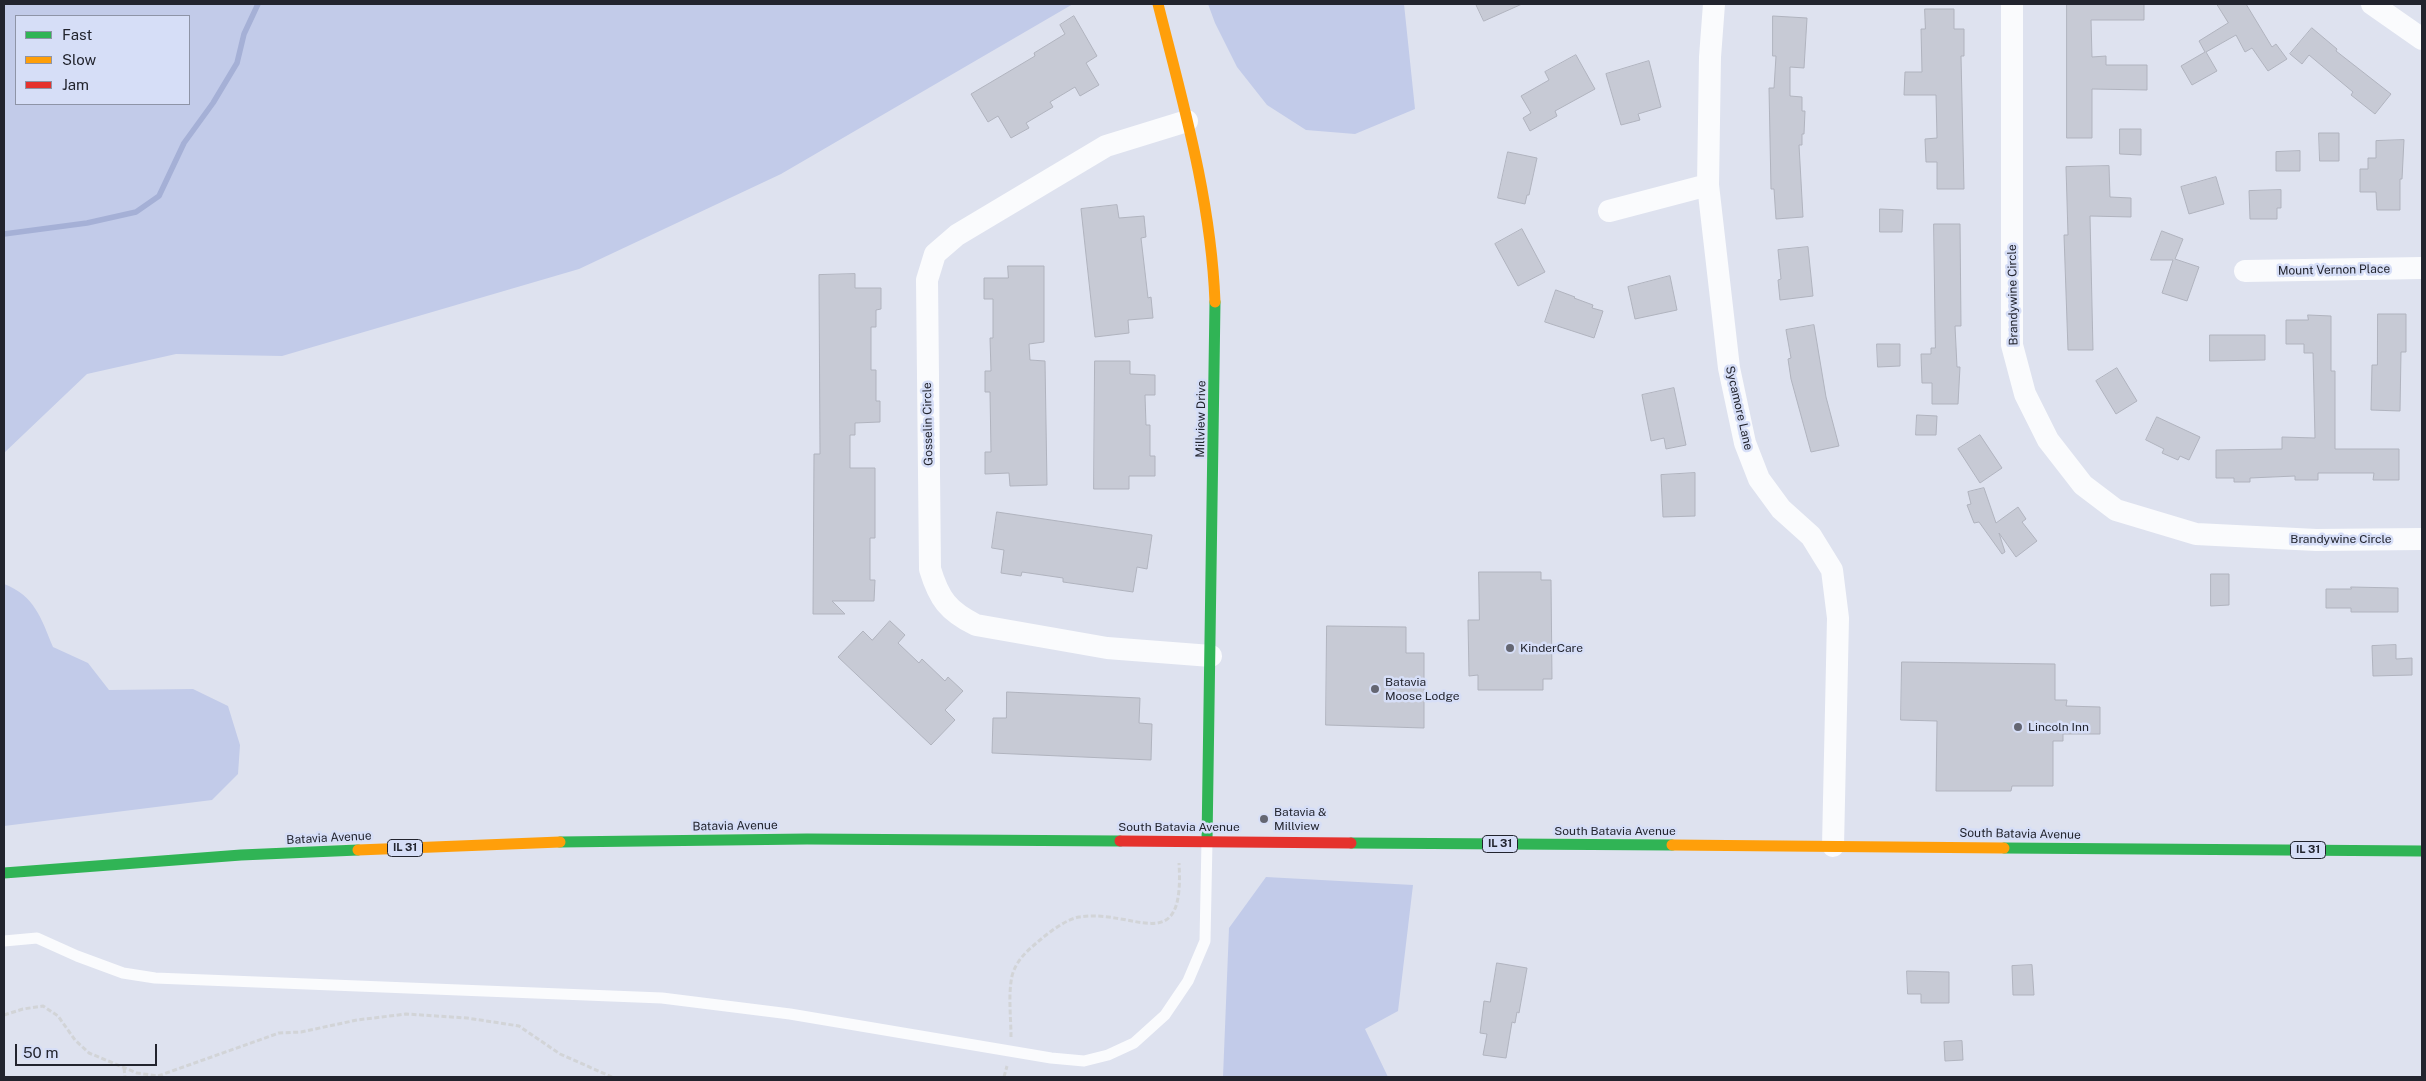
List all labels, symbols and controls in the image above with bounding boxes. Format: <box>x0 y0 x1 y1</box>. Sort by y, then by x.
legend <box>15 15 190 105</box>
text: Fast <box>62 26 92 43</box>
text: Slow <box>62 51 96 68</box>
text: Jam <box>62 76 89 93</box>
street label: Brandywine Circle <box>2005 244 2021 346</box>
street label: Mount Vernon Place <box>2278 262 2390 278</box>
street label: Sycamore Lane <box>1722 364 1756 452</box>
street label: Millview Drive <box>1193 380 1209 458</box>
street label: Gosselin Circle <box>920 382 936 466</box>
street label: Brandywine Circle <box>2290 532 2392 546</box>
place label: KinderCare <box>1520 641 1583 655</box>
marker: KinderCare <box>1504 642 1516 654</box>
place label: Batavia Moose Lodge <box>1385 675 1460 703</box>
marker: Batavia Moose Lodge <box>1369 683 1381 695</box>
place label: Lincoln Inn <box>2028 720 2089 734</box>
marker: Lincoln Inn <box>2012 721 2024 733</box>
place label: Batavia & Millview <box>1274 805 1327 833</box>
marker: Batavia & Millview <box>1258 813 1270 825</box>
street label: Batavia Avenue <box>692 818 778 834</box>
street label: South Batavia Avenue <box>1118 820 1240 834</box>
street label: South Batavia Avenue <box>1554 824 1676 838</box>
street label: South Batavia Avenue <box>1959 826 2081 842</box>
street label: Batavia Avenue <box>286 829 372 847</box>
road number: IL 31 <box>1482 836 1518 852</box>
road number: IL 31 <box>388 840 422 856</box>
road number: IL 31 <box>2290 842 2326 858</box>
scale bar <box>18 1034 160 1066</box>
text: 50 m <box>23 1044 58 1061</box>

